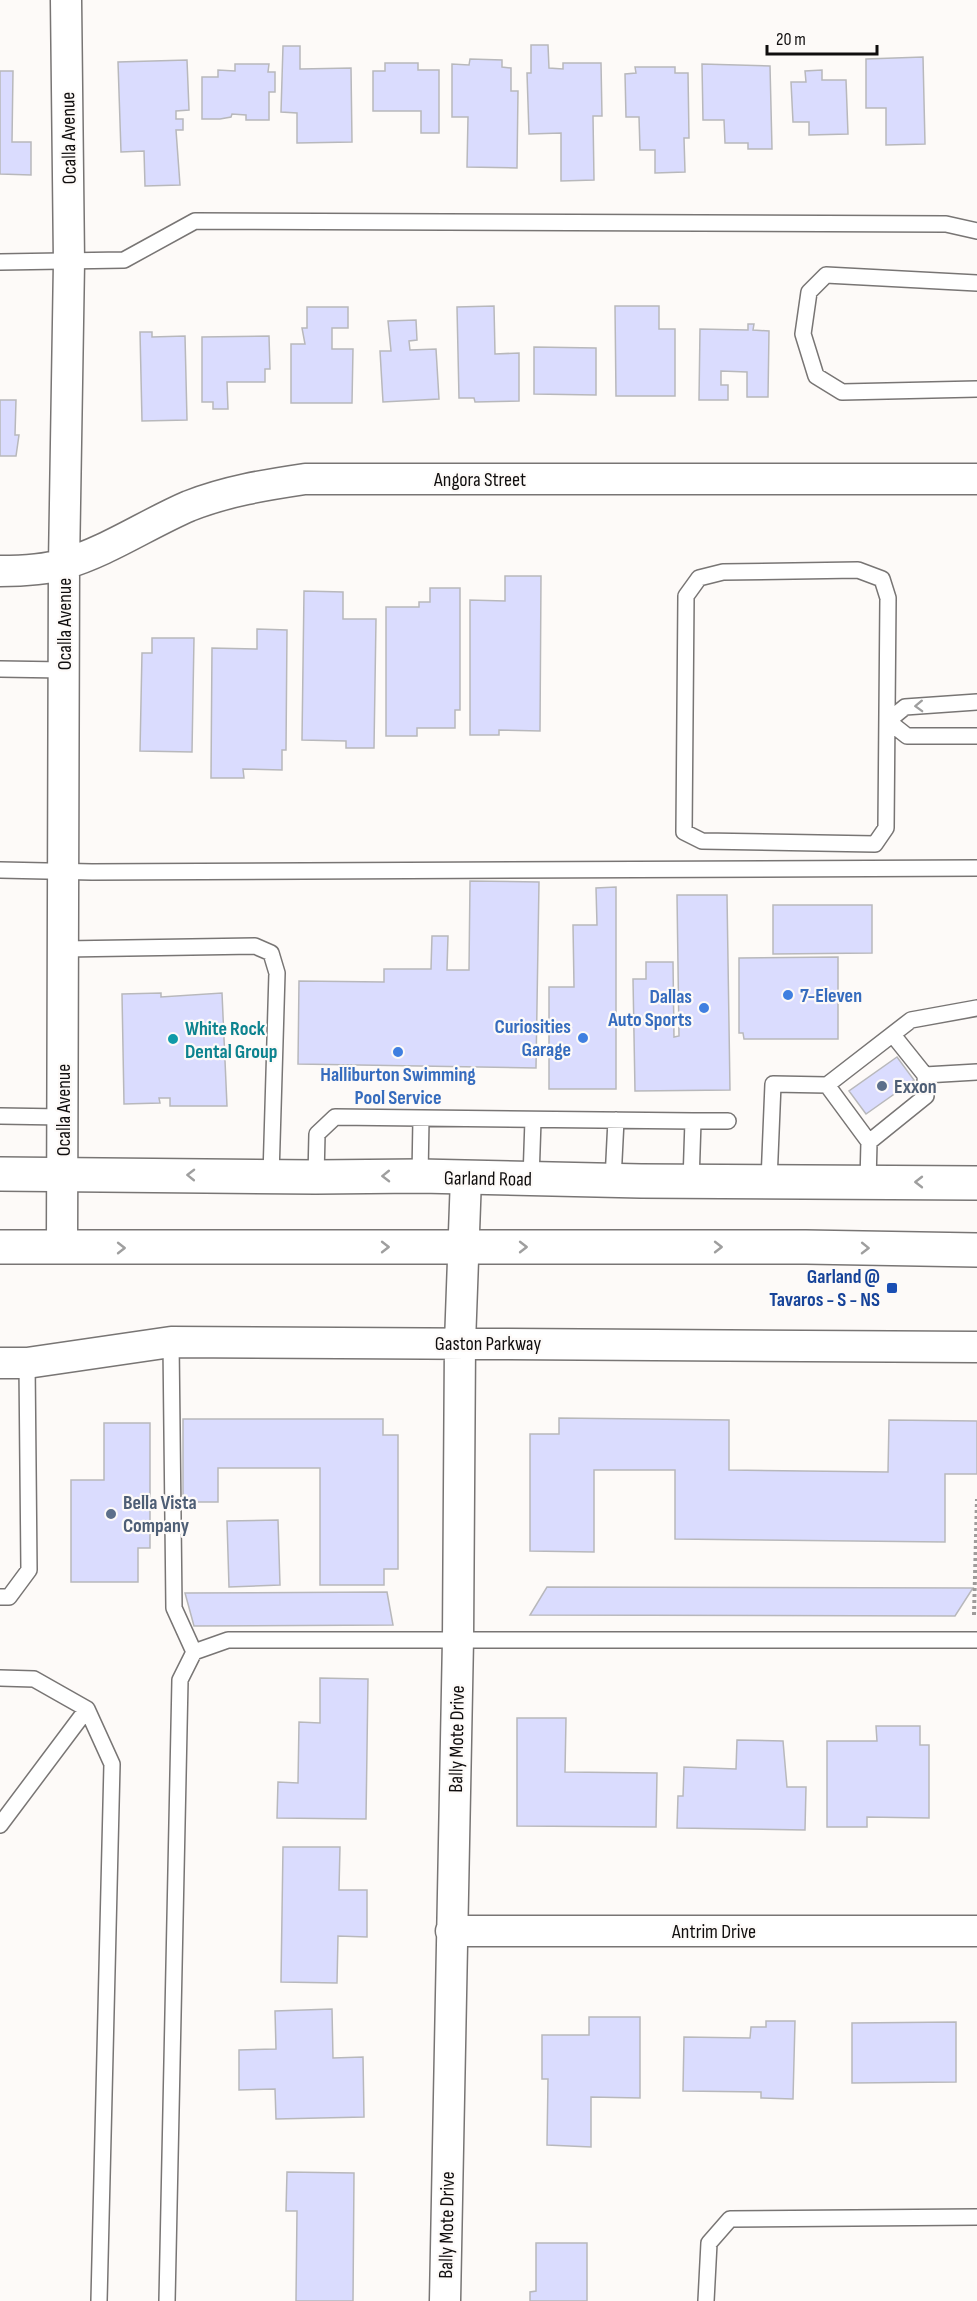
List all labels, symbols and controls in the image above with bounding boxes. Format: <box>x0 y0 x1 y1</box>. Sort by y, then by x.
scale bar <box>767 18 876 56</box>
text: 20 m <box>776 29 806 50</box>
street label: Ocalla Avenue <box>56 92 82 184</box>
street label: Angora Street <box>433 468 526 492</box>
street label: Ocalla Avenue <box>53 578 77 670</box>
one-way arrow <box>914 700 923 713</box>
place label: 7-Eleven <box>800 984 862 1008</box>
place label: Dallas Auto Sports <box>607 985 692 1032</box>
marker: 7-Eleven <box>781 988 795 1002</box>
marker: Dallas Auto Sports <box>697 1001 711 1015</box>
place label: Curiosities Garage <box>494 1015 571 1062</box>
place label: White Rock Dental Group <box>185 1017 277 1064</box>
marker: Curiosities Garage <box>576 1031 590 1045</box>
marker: White Rock Dental Group <box>166 1032 180 1046</box>
marker: Halliburton Swimming Pool Service <box>391 1045 405 1059</box>
place label: Halliburton Swimming Pool Service <box>320 1063 476 1110</box>
street label: Ocalla Avenue <box>52 1064 76 1156</box>
place label: Exxon <box>894 1075 937 1099</box>
marker: Exxon <box>875 1079 889 1093</box>
street label: Garland Road <box>444 1166 532 1192</box>
one-way arrow <box>187 1169 196 1182</box>
one-way arrow <box>382 1170 391 1183</box>
one-way arrow <box>914 1176 923 1188</box>
one-way arrow <box>381 1241 390 1253</box>
one-way arrow <box>518 1241 527 1253</box>
one-way arrow <box>713 1241 722 1253</box>
one-way arrow <box>116 1242 125 1254</box>
one-way arrow <box>860 1242 869 1254</box>
place label: Garland @ Tavaros - S - NS <box>769 1265 880 1312</box>
marker: Garland @ Tavaros - S - NS <box>885 1281 899 1295</box>
street label: Gaston Parkway <box>435 1332 541 1356</box>
place label: Bella Vista Company <box>123 1491 197 1538</box>
marker: Bella Vista Company <box>104 1507 118 1521</box>
street label: Bally Mote Drive <box>444 1685 470 1793</box>
street label: Antrim Drive <box>671 1920 756 1944</box>
street label: Bally Mote Drive <box>434 2171 460 2279</box>

